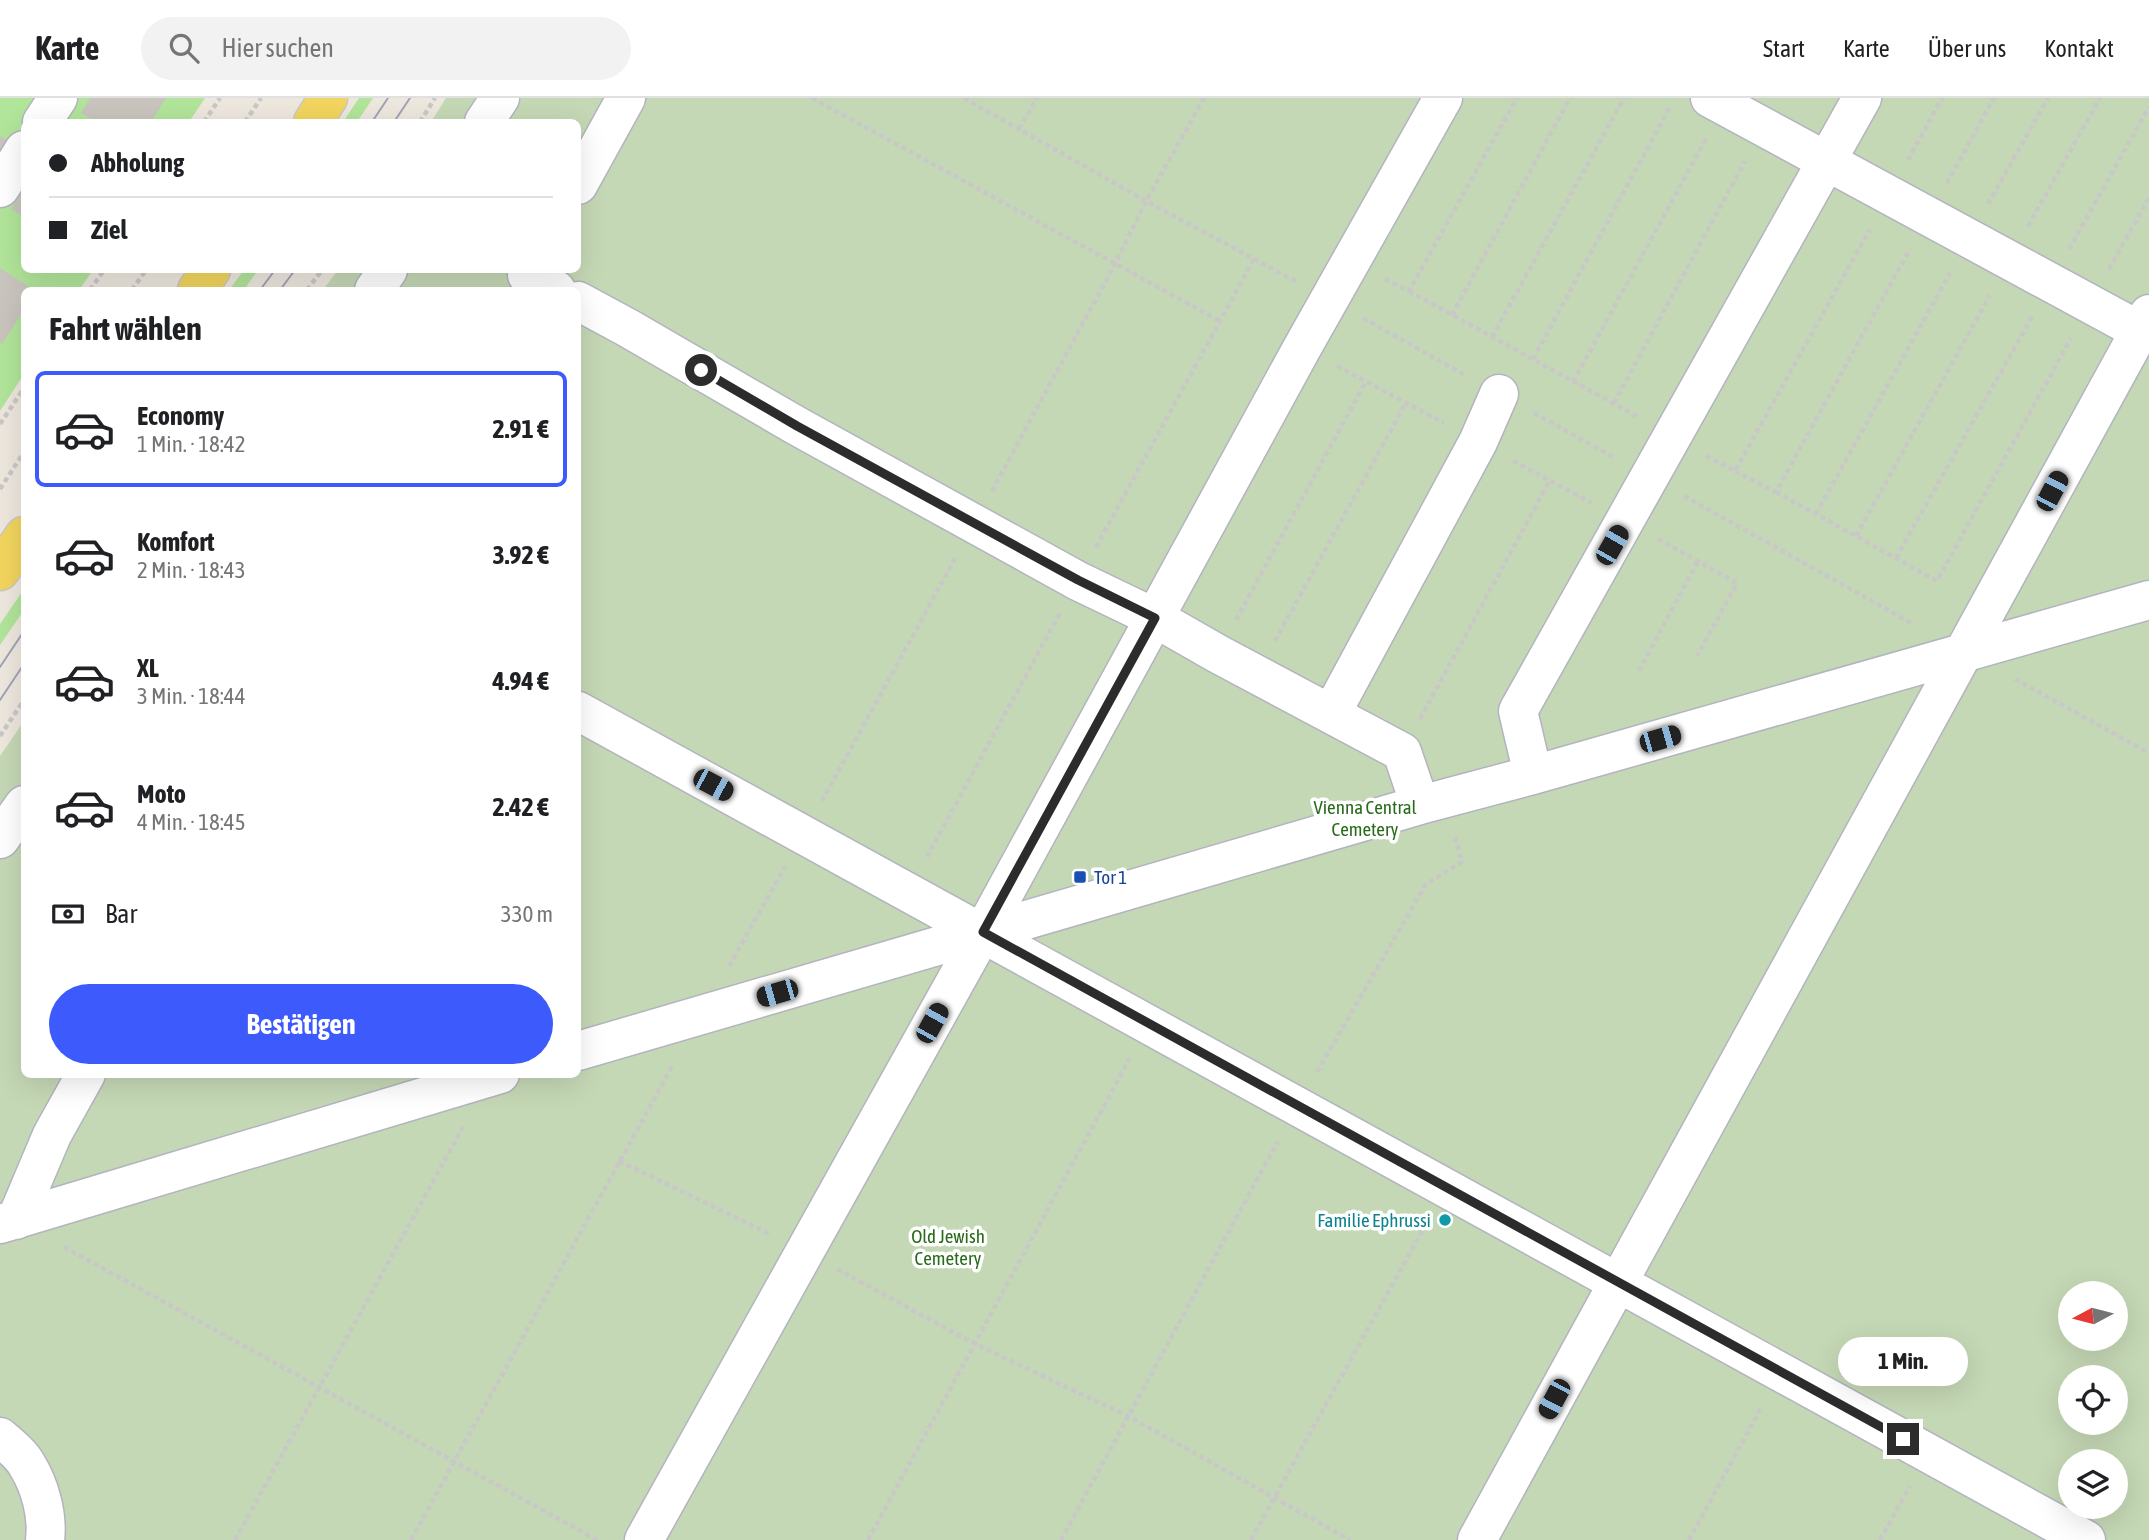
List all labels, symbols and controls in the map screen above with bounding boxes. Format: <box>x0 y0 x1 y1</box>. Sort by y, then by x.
search box <box>141 17 631 80</box>
text: Karte <box>35 29 99 67</box>
icon: search <box>165 29 203 67</box>
text: Hier suchen <box>221 33 334 63</box>
text: Start <box>1763 35 1805 62</box>
text: Karte <box>1843 35 1890 62</box>
text: Über uns <box>1928 35 2006 62</box>
text: Kontakt <box>2044 35 2114 62</box>
text: Abholung <box>91 148 184 178</box>
text: Ziel <box>91 215 127 245</box>
text: Fahrt wählen <box>49 310 202 347</box>
route start <box>685 354 717 386</box>
icon: car <box>53 398 116 461</box>
text: Economy <box>137 401 224 431</box>
text: 2.91 € <box>492 414 549 444</box>
text: 1 Min. · 18:42 <box>137 431 245 457</box>
car <box>2033 468 2072 514</box>
car <box>1593 522 1632 568</box>
icon: car <box>53 524 116 587</box>
text: Komfort <box>137 527 214 557</box>
text: 3.92 € <box>492 540 549 570</box>
text: 2 Min. · 18:43 <box>137 557 245 583</box>
icon: car <box>53 650 116 713</box>
text: XL <box>137 653 159 683</box>
text: 4.94 € <box>492 666 549 696</box>
text: 3 Min. · 18:44 <box>137 683 245 709</box>
car <box>1637 723 1684 755</box>
car <box>690 766 737 804</box>
icon: car <box>53 776 116 839</box>
text: Moto <box>137 779 186 809</box>
text: 2.42 € <box>492 792 549 822</box>
park label: Vienna Central Cemetery <box>1313 796 1417 840</box>
text: 4 Min. · 18:45 <box>137 809 245 835</box>
place label: Tor 1 <box>1094 866 1127 888</box>
marker: Tor 1 <box>1072 869 1088 885</box>
icon: cash <box>49 895 87 933</box>
text: Bar <box>105 899 137 929</box>
text: 330 m <box>501 901 553 927</box>
car <box>754 977 801 1009</box>
button: Bestätigen <box>49 984 553 1064</box>
car <box>913 1000 952 1046</box>
place label: Familie Ephrussi <box>1317 1209 1431 1231</box>
marker: Familie Ephrussi <box>1437 1212 1453 1228</box>
park label: Old Jewish Cemetery <box>911 1225 985 1269</box>
north arrow <box>2058 1281 2128 1351</box>
map controls <box>2058 1281 2128 1519</box>
callout: 1 Min. <box>1838 1338 1968 1386</box>
text: 1 Min. <box>1878 1348 1928 1374</box>
button: locate <box>2058 1365 2128 1435</box>
car <box>1535 1376 1574 1422</box>
route end <box>1887 1423 1919 1455</box>
button: layers <box>2058 1449 2128 1519</box>

